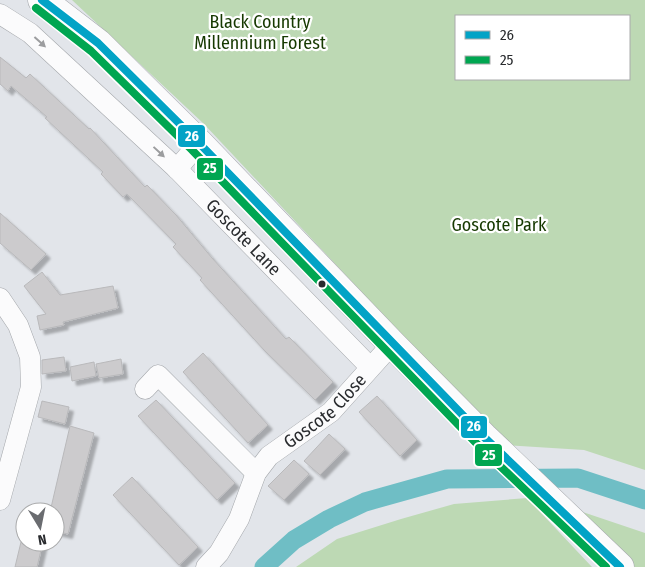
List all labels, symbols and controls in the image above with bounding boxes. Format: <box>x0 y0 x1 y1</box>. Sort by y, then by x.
park label: Black Country Millennium Forest <box>194 11 326 54</box>
legend <box>455 15 630 80</box>
text: 26 <box>500 26 514 44</box>
one-way arrow <box>33 36 46 47</box>
text: 25 <box>500 51 514 69</box>
line badge: 26 <box>177 124 206 148</box>
text: 26 <box>184 128 199 145</box>
one-way arrow <box>153 146 165 158</box>
line badge: 25 <box>196 157 224 181</box>
text: 25 <box>202 160 217 177</box>
street label: Goscote Lane <box>201 194 286 280</box>
park label: Goscote Park <box>451 214 547 236</box>
unlabelled marker <box>317 279 327 289</box>
street label: Goscote Close <box>279 369 371 453</box>
line badge: 26 <box>460 415 488 439</box>
text: 26 <box>466 418 481 435</box>
line badge: 25 <box>474 443 503 467</box>
text: 25 <box>481 447 496 464</box>
north arrow <box>15 502 65 552</box>
text: N <box>37 530 48 548</box>

